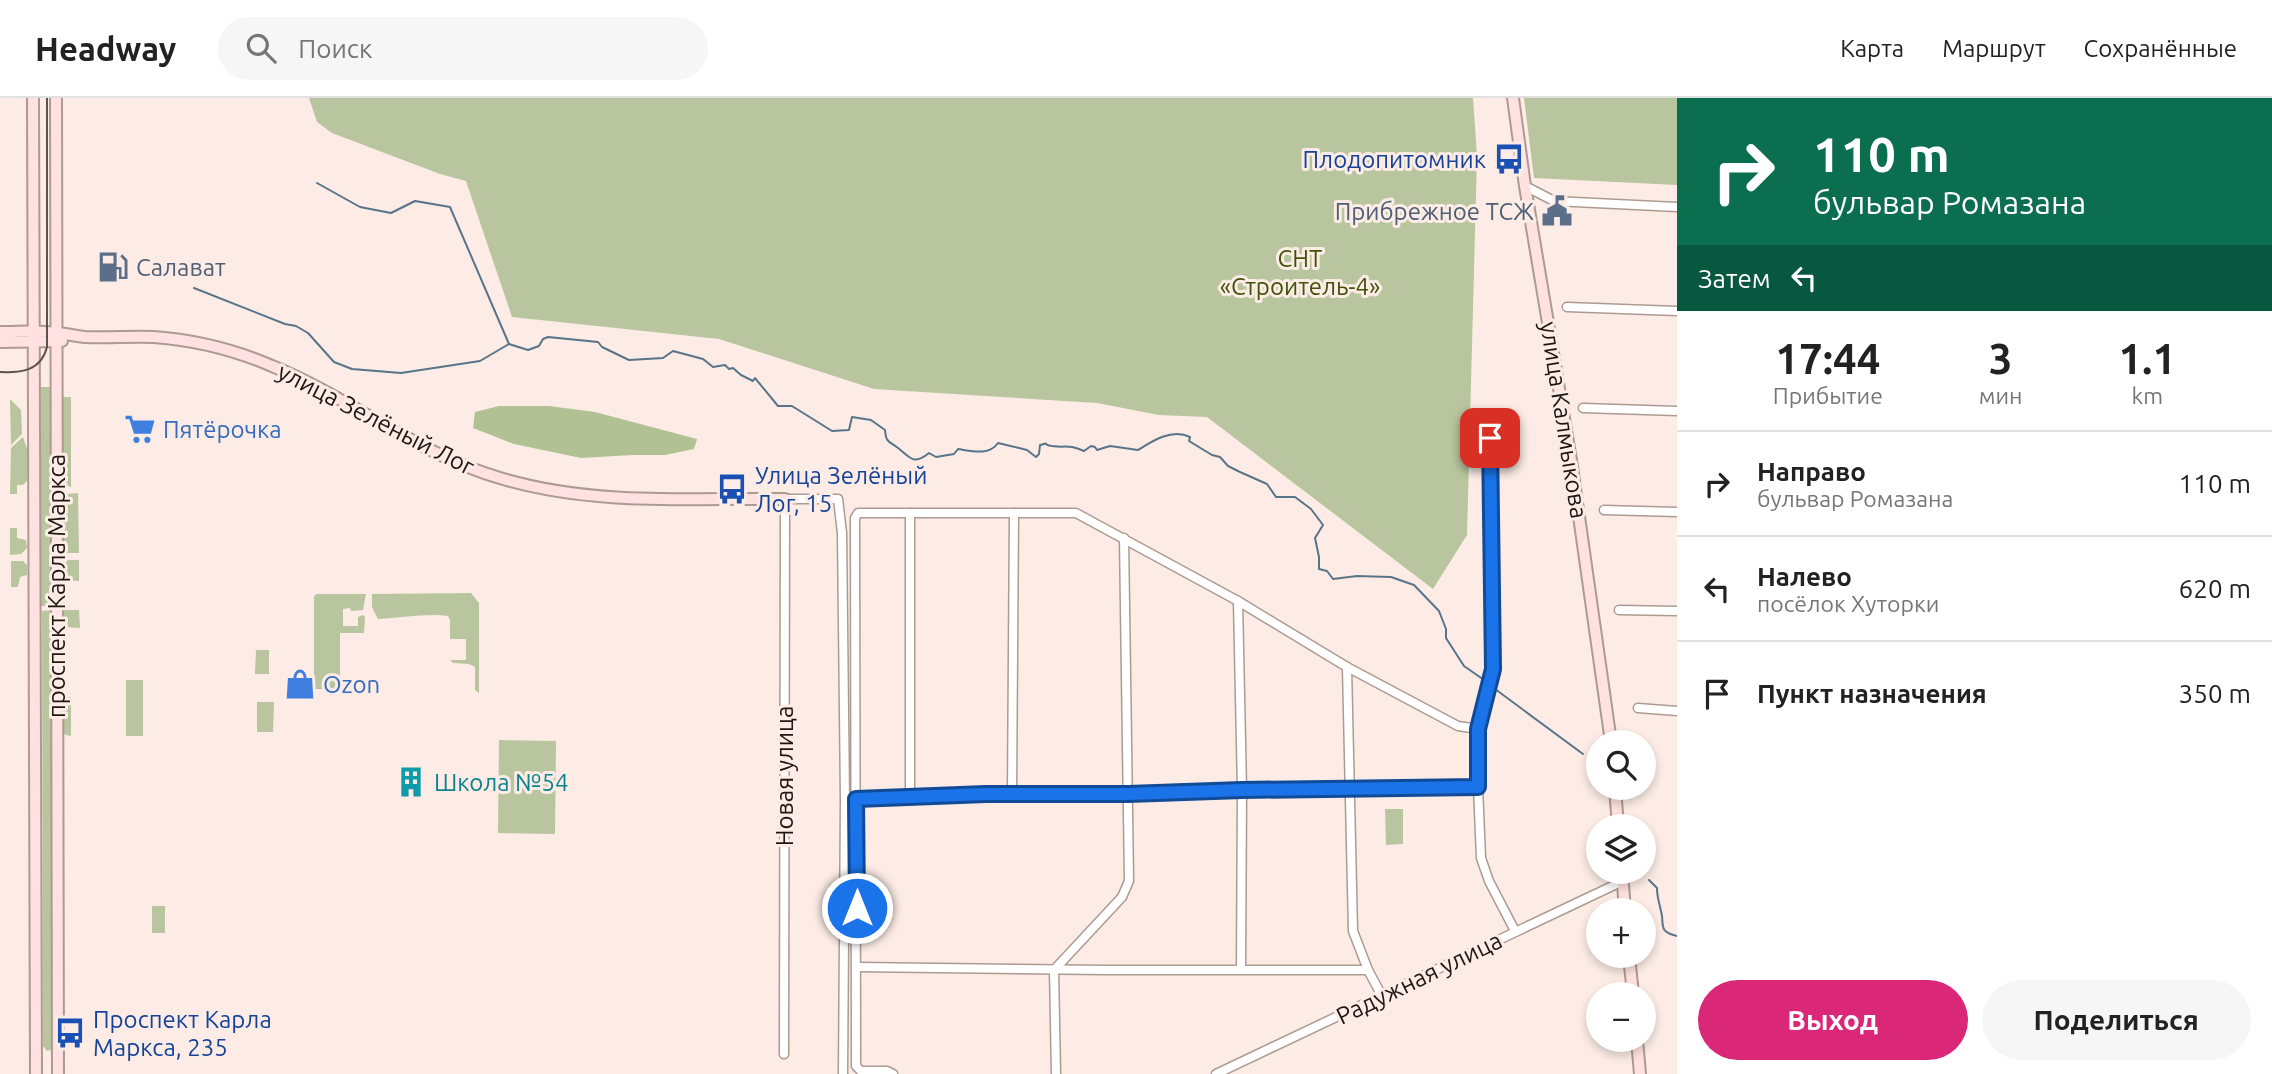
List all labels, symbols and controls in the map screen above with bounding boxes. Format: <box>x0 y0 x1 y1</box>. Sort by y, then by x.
search box <box>218 17 708 80</box>
icon: search <box>242 29 280 67</box>
text: Headway <box>35 30 176 67</box>
text: Поиск <box>298 34 372 63</box>
text: Карта <box>1840 35 1904 62</box>
text: Маршрут <box>1942 35 2046 62</box>
text: Сохранённые <box>2084 35 2237 62</box>
icon: right <box>1698 126 1789 217</box>
text: 110 m <box>1813 126 1950 181</box>
bus stop icon: Плодопитомник <box>1492 142 1526 176</box>
place label: Плодопитомник <box>1303 146 1486 173</box>
text: бульвар Ромазана <box>1813 184 2086 220</box>
public building icon: Прибрежное ТСЖ <box>1540 194 1574 228</box>
place label: Прибрежное ТСЖ <box>1335 198 1534 225</box>
park label: СНТ «Строитель-4» <box>1220 245 1380 300</box>
fuel station icon: Салават <box>96 250 130 284</box>
place label: Салават <box>136 254 226 281</box>
icon: left <box>1785 259 1823 297</box>
text: Затем <box>1698 264 1771 293</box>
street label: улица Калмыкова <box>1535 320 1593 520</box>
text: 17:44 <box>1775 335 1880 382</box>
text: 3 <box>1989 335 2013 382</box>
text: 1.1 <box>2118 335 2176 382</box>
street label: улица Зелёный Лог <box>273 358 479 480</box>
text: Прибытие <box>1773 383 1883 408</box>
text: мин <box>1979 383 2023 408</box>
text: km <box>2132 383 2163 408</box>
pin <box>1460 408 1520 468</box>
supermarket icon: Пятёрочка <box>123 412 157 446</box>
place label: Пятёрочка <box>163 416 282 443</box>
icon: arrive <box>1471 419 1509 457</box>
street label: проспект Карла Маркса <box>43 454 70 718</box>
text: Направо <box>1757 457 1866 486</box>
place label: Улица Зелёный Лог, 15 <box>755 462 927 517</box>
icon: right <box>1698 465 1736 503</box>
text: 110 m <box>2179 469 2251 498</box>
bus stop icon: Улица Зелёный Лог, 15 <box>715 472 749 506</box>
text: бульвар Ромазана <box>1757 486 1953 511</box>
text: Налево <box>1757 562 1852 591</box>
icon: left <box>1698 570 1736 608</box>
text: 620 m <box>2179 574 2251 603</box>
text: посёлок Хуторки <box>1757 591 1939 616</box>
shop icon: Ozon <box>283 667 317 701</box>
place label: Ozon <box>323 671 380 698</box>
icon: arrive <box>1698 675 1736 713</box>
text: Пункт назначения <box>1757 679 1987 708</box>
text: 350 m <box>2179 679 2251 708</box>
street label: Новая улица <box>771 706 798 846</box>
map controls <box>1586 730 1656 1052</box>
button: search <box>1586 730 1656 800</box>
building icon: Школа №54 <box>394 765 428 799</box>
place label: Школа №54 <box>434 769 569 796</box>
button: layers <box>1586 814 1656 884</box>
position arrow <box>820 871 894 945</box>
button: + <box>1586 898 1656 968</box>
street label: Радужная улица <box>1332 926 1506 1030</box>
button: Выход <box>1698 980 1968 1060</box>
button: Поделиться <box>1982 980 2251 1060</box>
button: − <box>1586 982 1656 1052</box>
place label: Проспект Карла Маркса, 235 <box>93 1006 272 1061</box>
bus stop icon: Проспект Карла Маркса, 235 <box>53 1016 87 1050</box>

